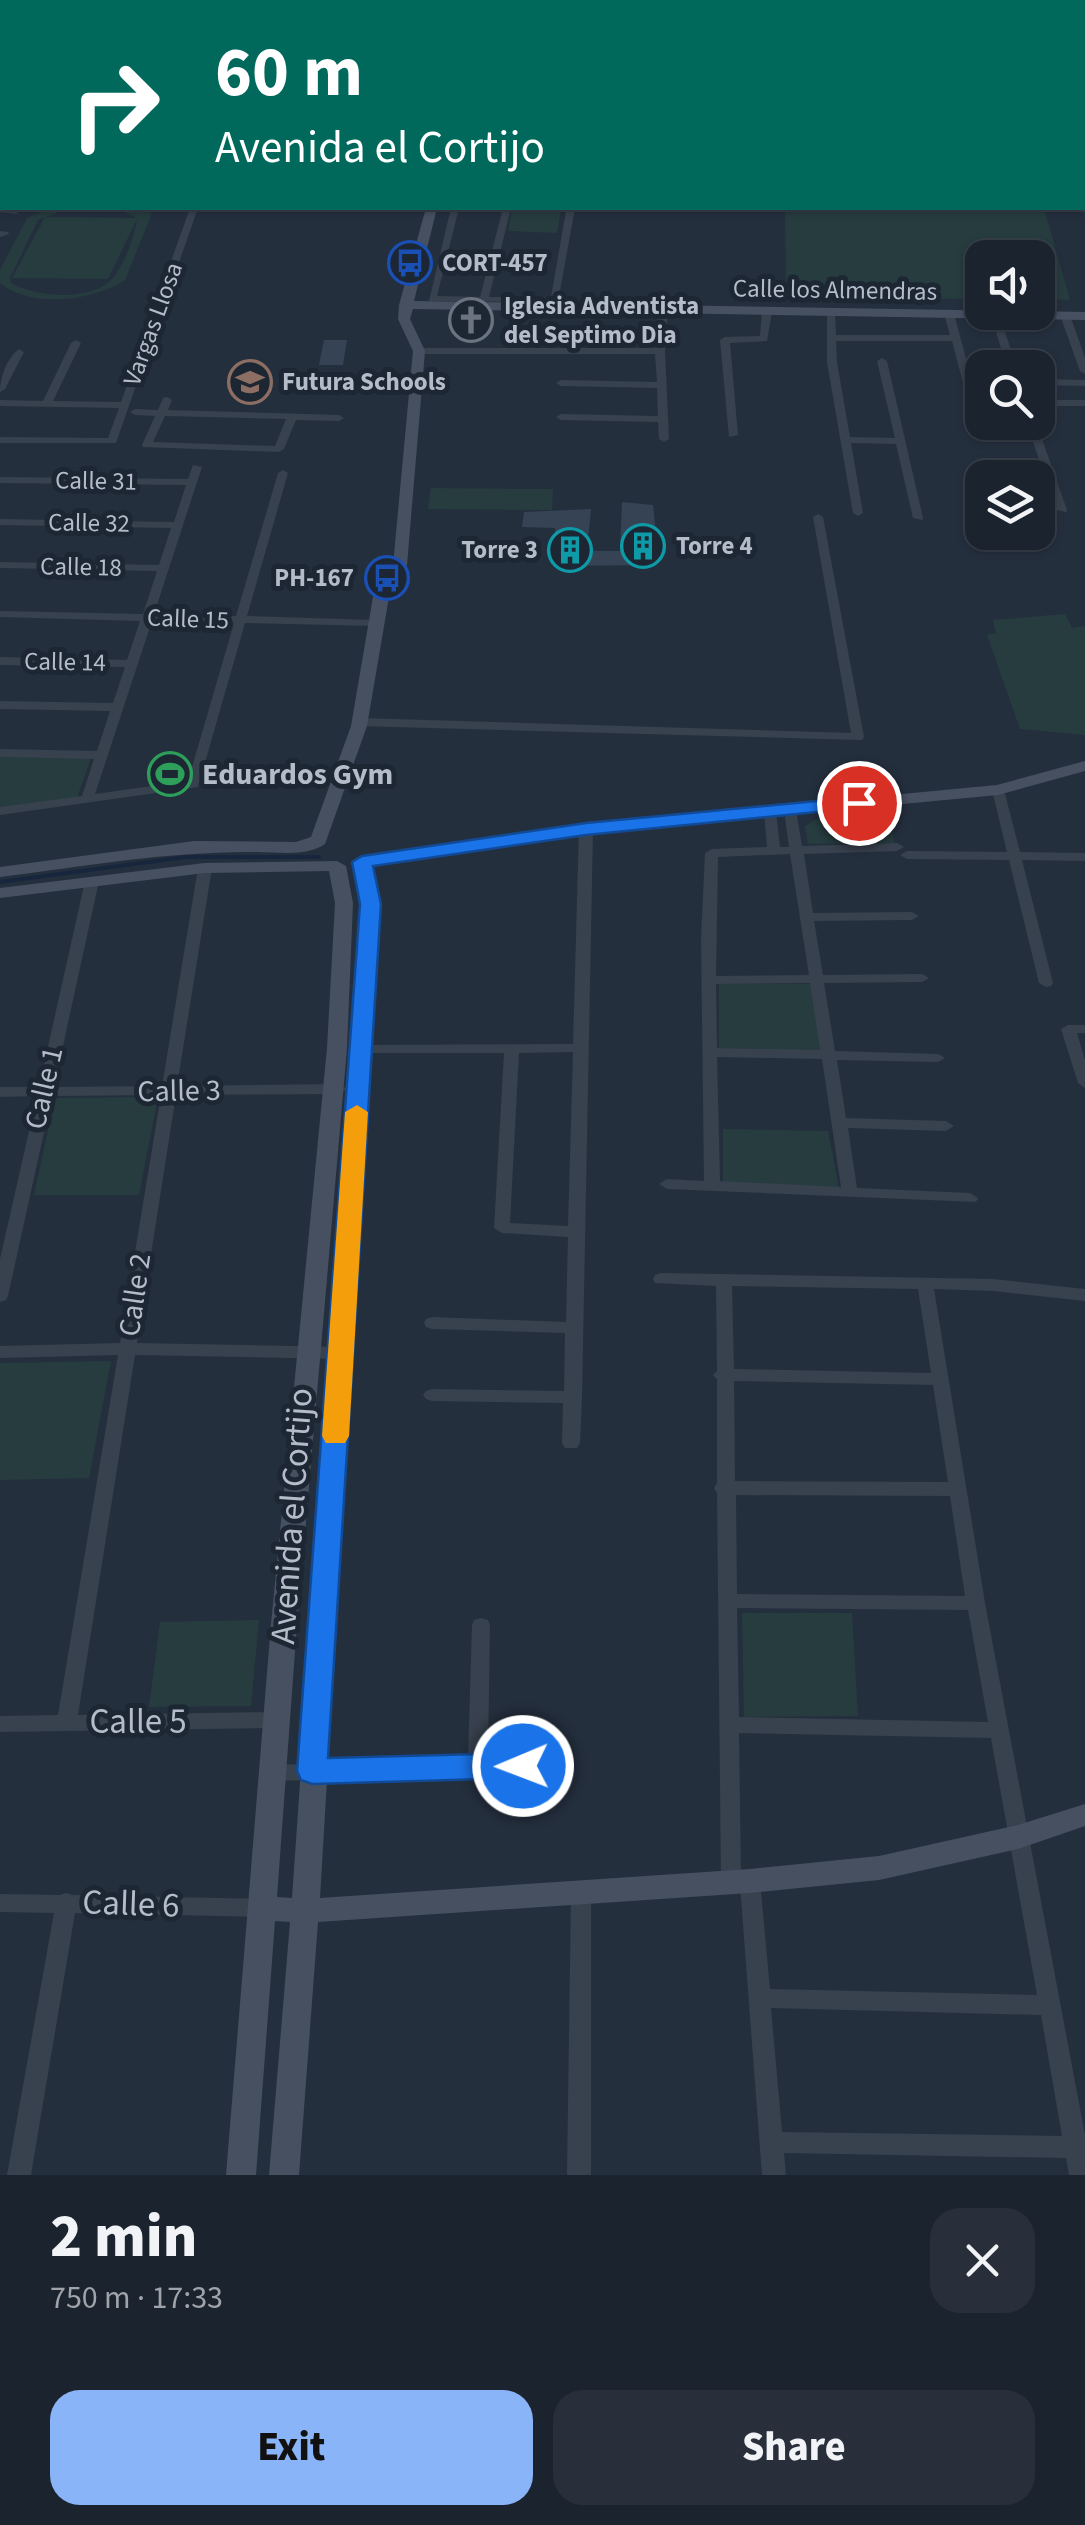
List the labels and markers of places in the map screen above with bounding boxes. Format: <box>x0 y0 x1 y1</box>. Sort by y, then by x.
bus stop icon: CORT-457 <box>387 240 433 286</box>
place label: CORT-457 <box>442 245 548 281</box>
place label: Iglesia Adventista del Septimo Dia <box>504 288 699 353</box>
church icon: Iglesia Adventista del Septimo Dia <box>448 297 494 343</box>
school or university icon: Futura Schools <box>227 359 273 405</box>
place label: Futura Schools <box>282 364 446 400</box>
building icon: Torre 4 <box>620 523 666 569</box>
building icon: Torre 3 <box>547 527 593 573</box>
place label: Torre 4 <box>676 528 753 564</box>
place label: Torre 3 <box>461 532 538 568</box>
bus stop icon: PH-167 <box>364 555 410 601</box>
place label: PH-167 <box>274 560 354 596</box>
sports icon: Eduardos Gym <box>147 751 193 797</box>
place label: Eduardos Gym <box>202 753 393 796</box>
pin <box>817 761 902 846</box>

